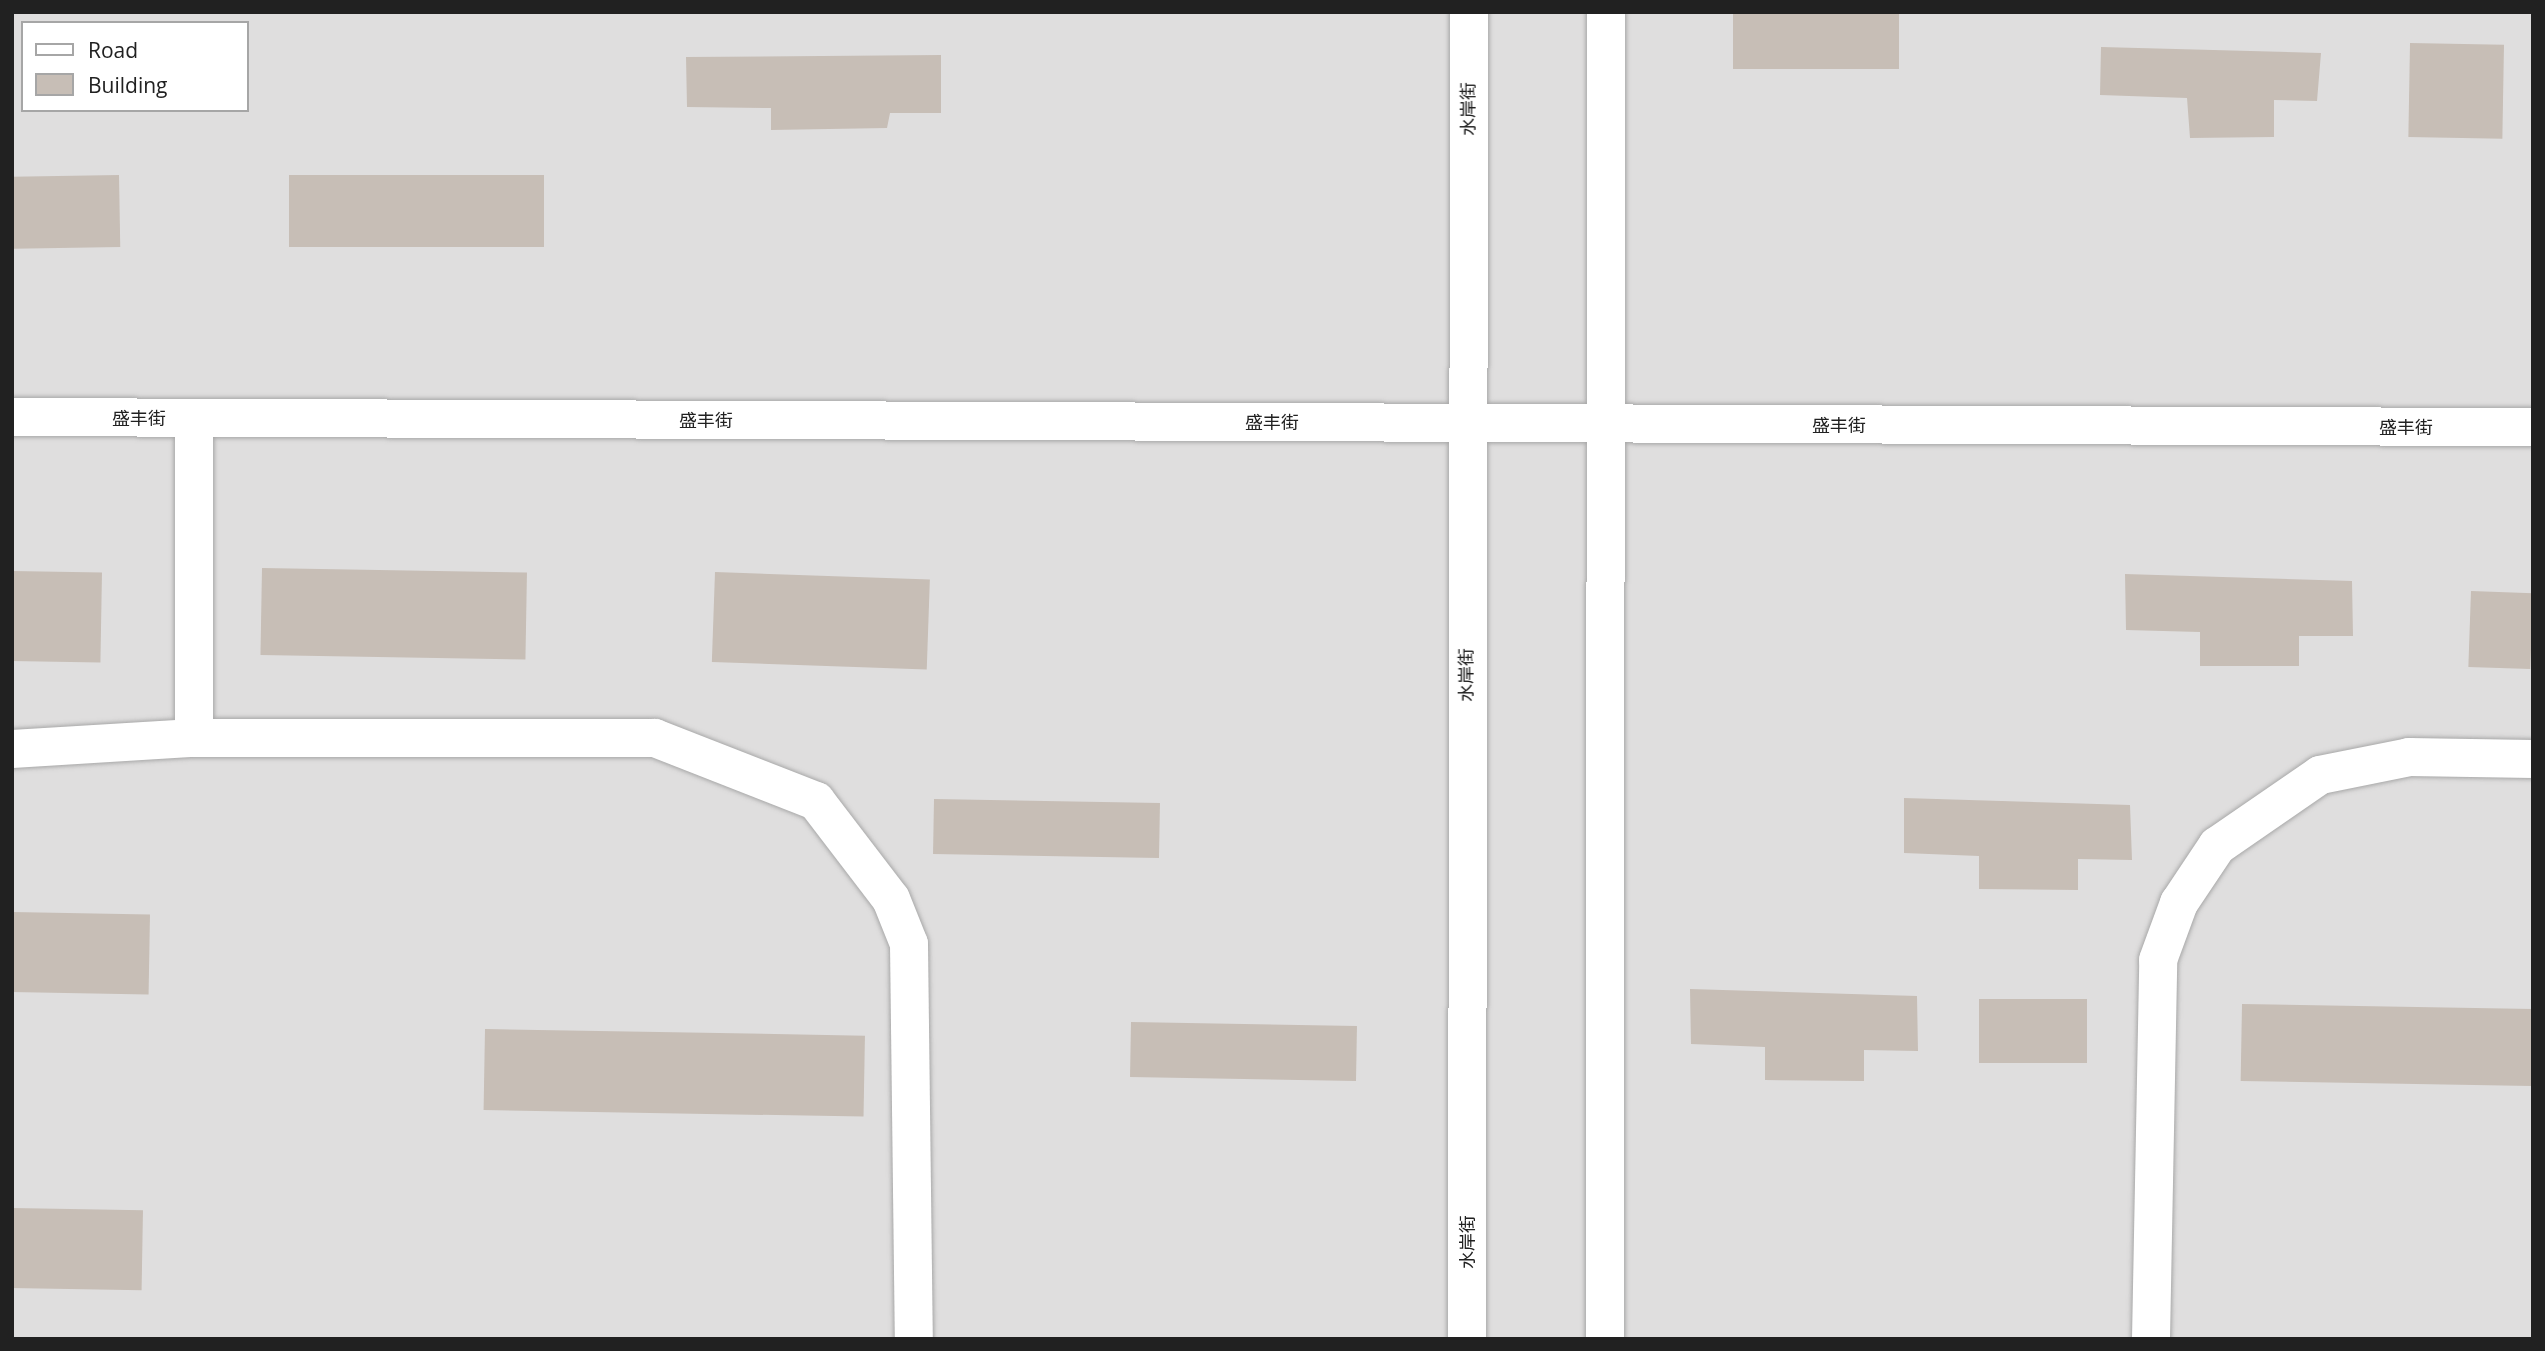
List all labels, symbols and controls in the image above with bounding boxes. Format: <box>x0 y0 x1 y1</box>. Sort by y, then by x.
legend <box>21 21 248 112</box>
text: Road <box>88 36 138 64</box>
text: Building <box>88 71 167 99</box>
street label: 水岸街 <box>1457 82 1479 136</box>
street label: 盛丰街 <box>112 407 166 429</box>
street label: 盛丰街 <box>679 409 733 431</box>
street label: 盛丰街 <box>1245 411 1299 433</box>
street label: 盛丰街 <box>1812 414 1866 436</box>
street label: 盛丰街 <box>2379 416 2433 438</box>
street label: 水岸街 <box>1455 648 1477 702</box>
street label: 水岸街 <box>1456 1215 1478 1269</box>

